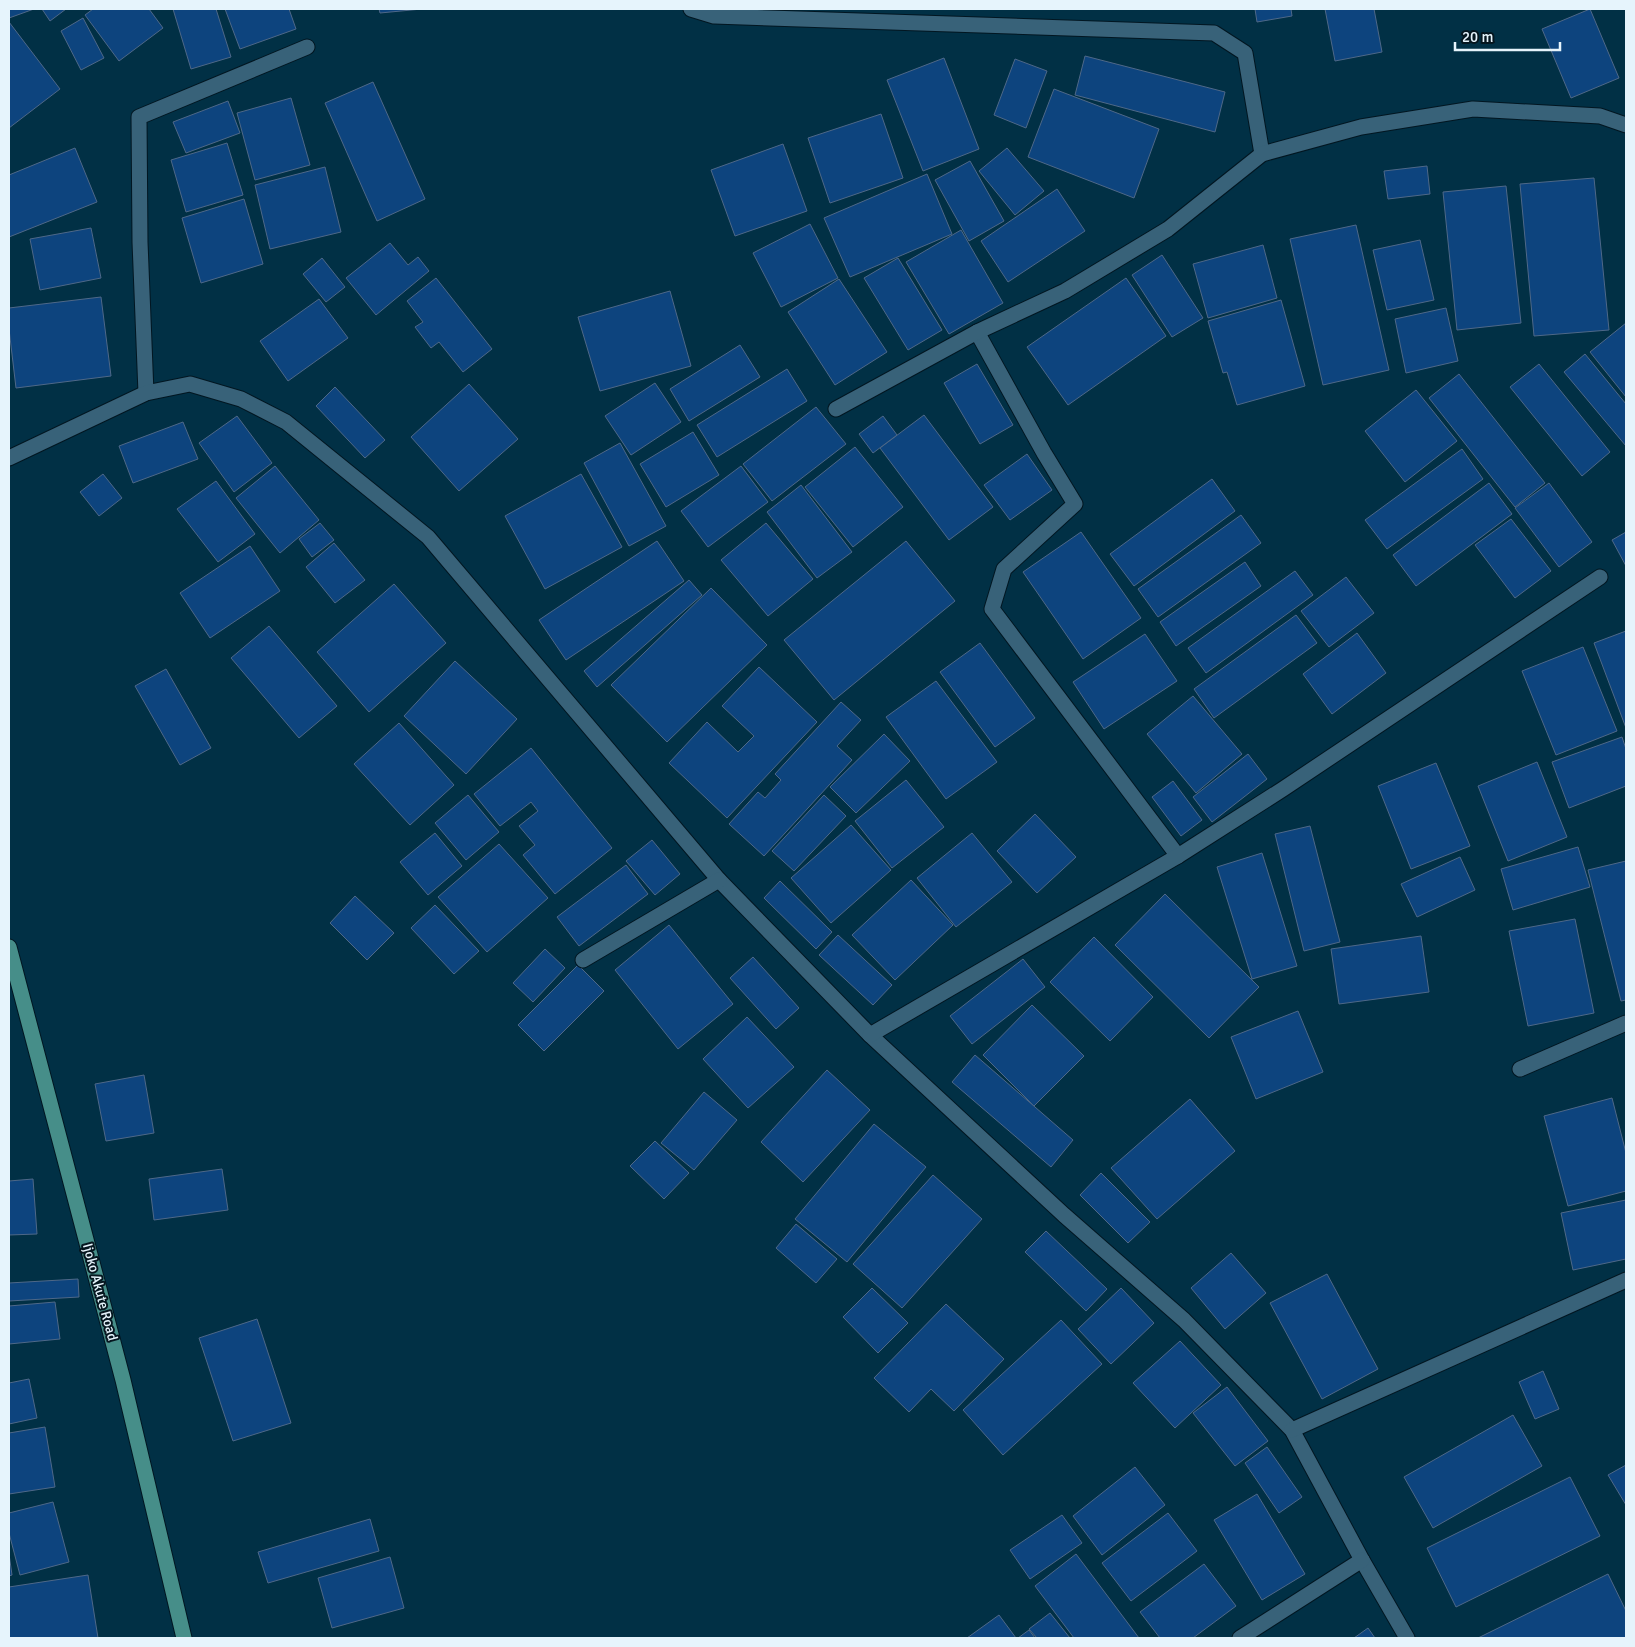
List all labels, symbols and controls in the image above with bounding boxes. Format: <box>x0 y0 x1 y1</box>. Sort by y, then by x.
scale bar <box>1455 20 1560 52</box>
text: 20 m <box>1462 28 1493 46</box>
street label: Ijoko Akute Road <box>79 1241 121 1343</box>

